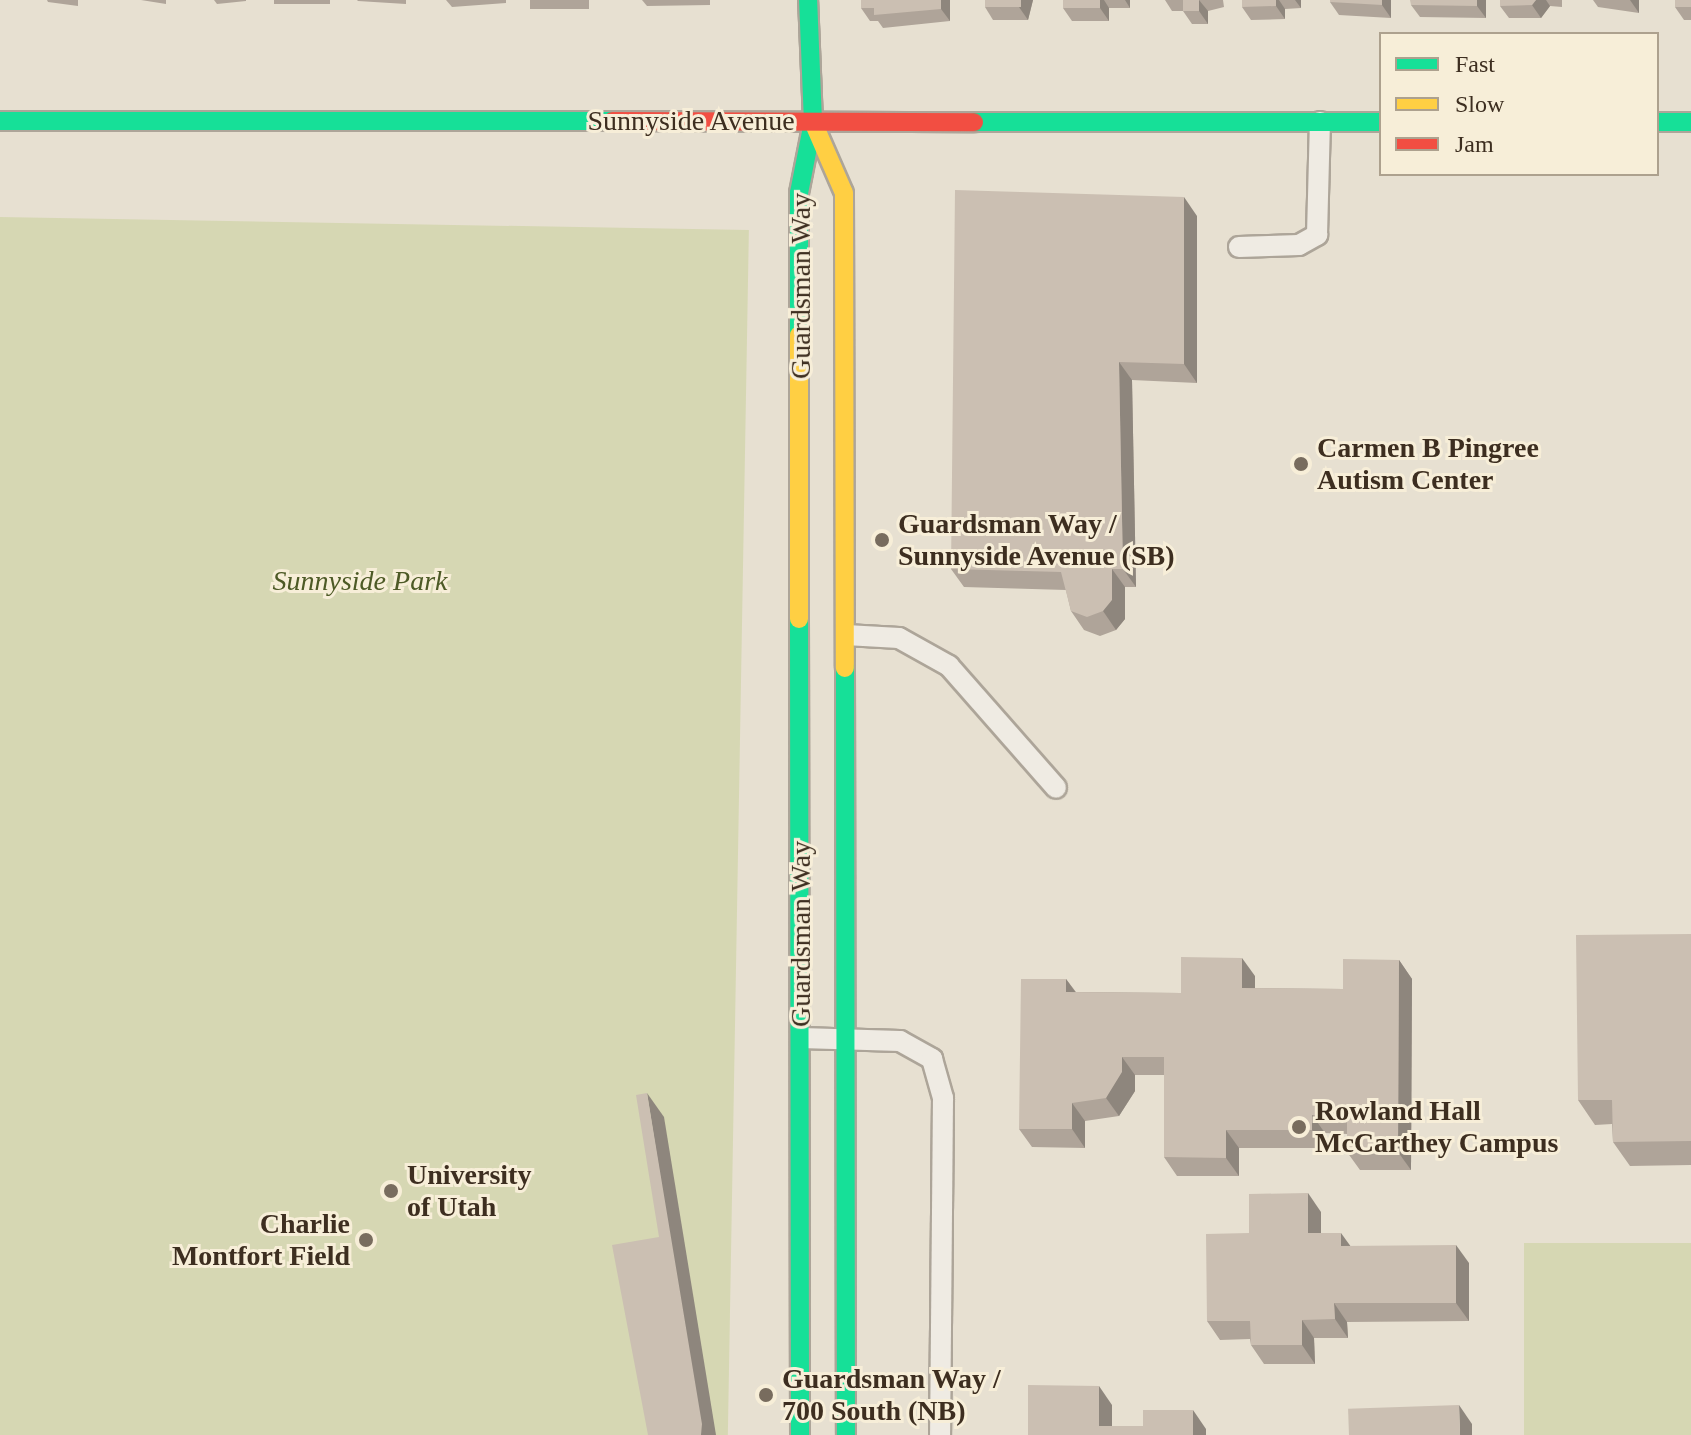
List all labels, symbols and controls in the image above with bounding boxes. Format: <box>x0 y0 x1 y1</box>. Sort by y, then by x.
legend <box>1379 32 1659 176</box>
text: Fast <box>1455 51 1495 77</box>
text: Slow <box>1455 91 1504 117</box>
street label: Sunnyside Avenue <box>587 104 795 138</box>
text: Jam <box>1455 131 1494 157</box>
street label: Guardsman Way <box>784 193 818 379</box>
place label: Carmen B Pingree Autism Center <box>1317 431 1539 497</box>
marker: Carmen B Pingree Autism Center <box>1292 455 1310 473</box>
place label: Guardsman Way / Sunnyside Avenue (SB) <box>898 507 1176 573</box>
marker: Guardsman Way / Sunnyside Avenue (SB) <box>873 531 891 549</box>
park label: Sunnyside Park <box>273 564 447 598</box>
street label: Guardsman Way <box>784 841 818 1027</box>
place label: Rowland Hall McCarthey Campus <box>1315 1094 1558 1160</box>
marker: Rowland Hall McCarthey Campus <box>1290 1118 1308 1136</box>
place label: University of Utah <box>407 1158 531 1224</box>
marker: University of Utah <box>382 1182 400 1200</box>
place label: Charlie Montfort Field <box>172 1207 350 1273</box>
marker: Charlie Montfort Field <box>357 1231 375 1249</box>
place label: Guardsman Way / 700 South (NB) <box>782 1362 1001 1428</box>
marker: Guardsman Way / 700 South (NB) <box>757 1386 775 1404</box>

